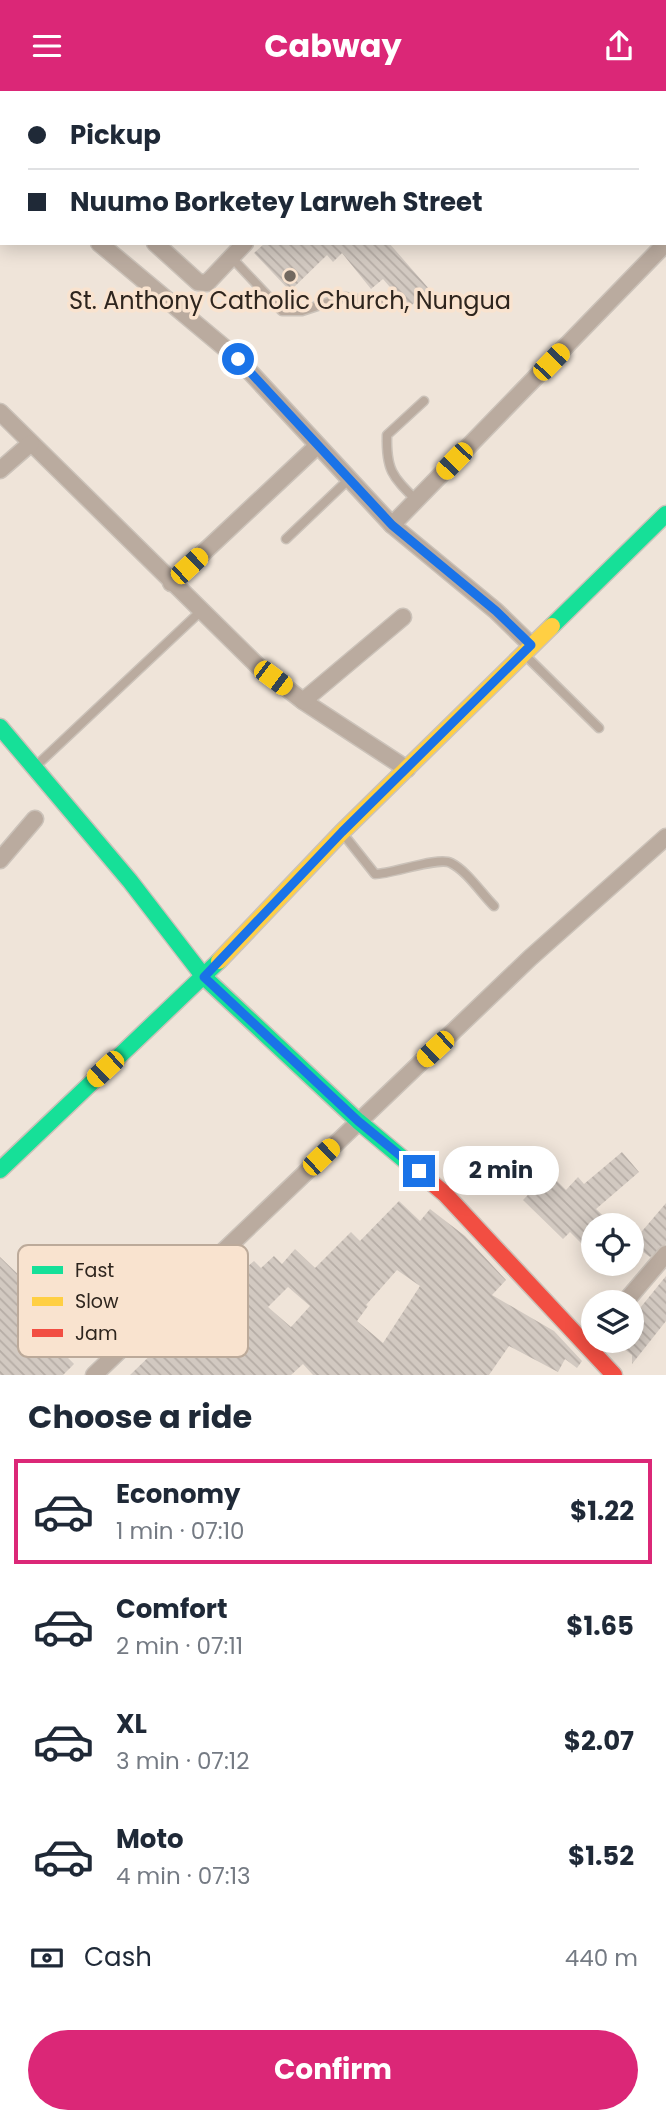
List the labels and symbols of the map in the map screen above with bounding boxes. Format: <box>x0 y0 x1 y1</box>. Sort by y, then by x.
marker: St. Anthony Catholic Church, Nungua <box>282 268 298 284</box>
place label: St. Anthony Catholic Church, Nungua <box>69 284 511 317</box>
car <box>529 340 574 384</box>
route start <box>222 343 254 375</box>
car <box>432 439 477 483</box>
car <box>167 544 212 588</box>
car <box>250 657 297 699</box>
car <box>413 1027 458 1071</box>
car <box>83 1047 128 1091</box>
car <box>299 1135 344 1179</box>
callout: 2 min <box>444 1147 559 1195</box>
route end <box>403 1155 435 1187</box>
legend <box>18 1245 248 1357</box>
text: Fast <box>75 1257 114 1284</box>
text: Slow <box>75 1288 119 1315</box>
text: Jam <box>75 1320 117 1347</box>

